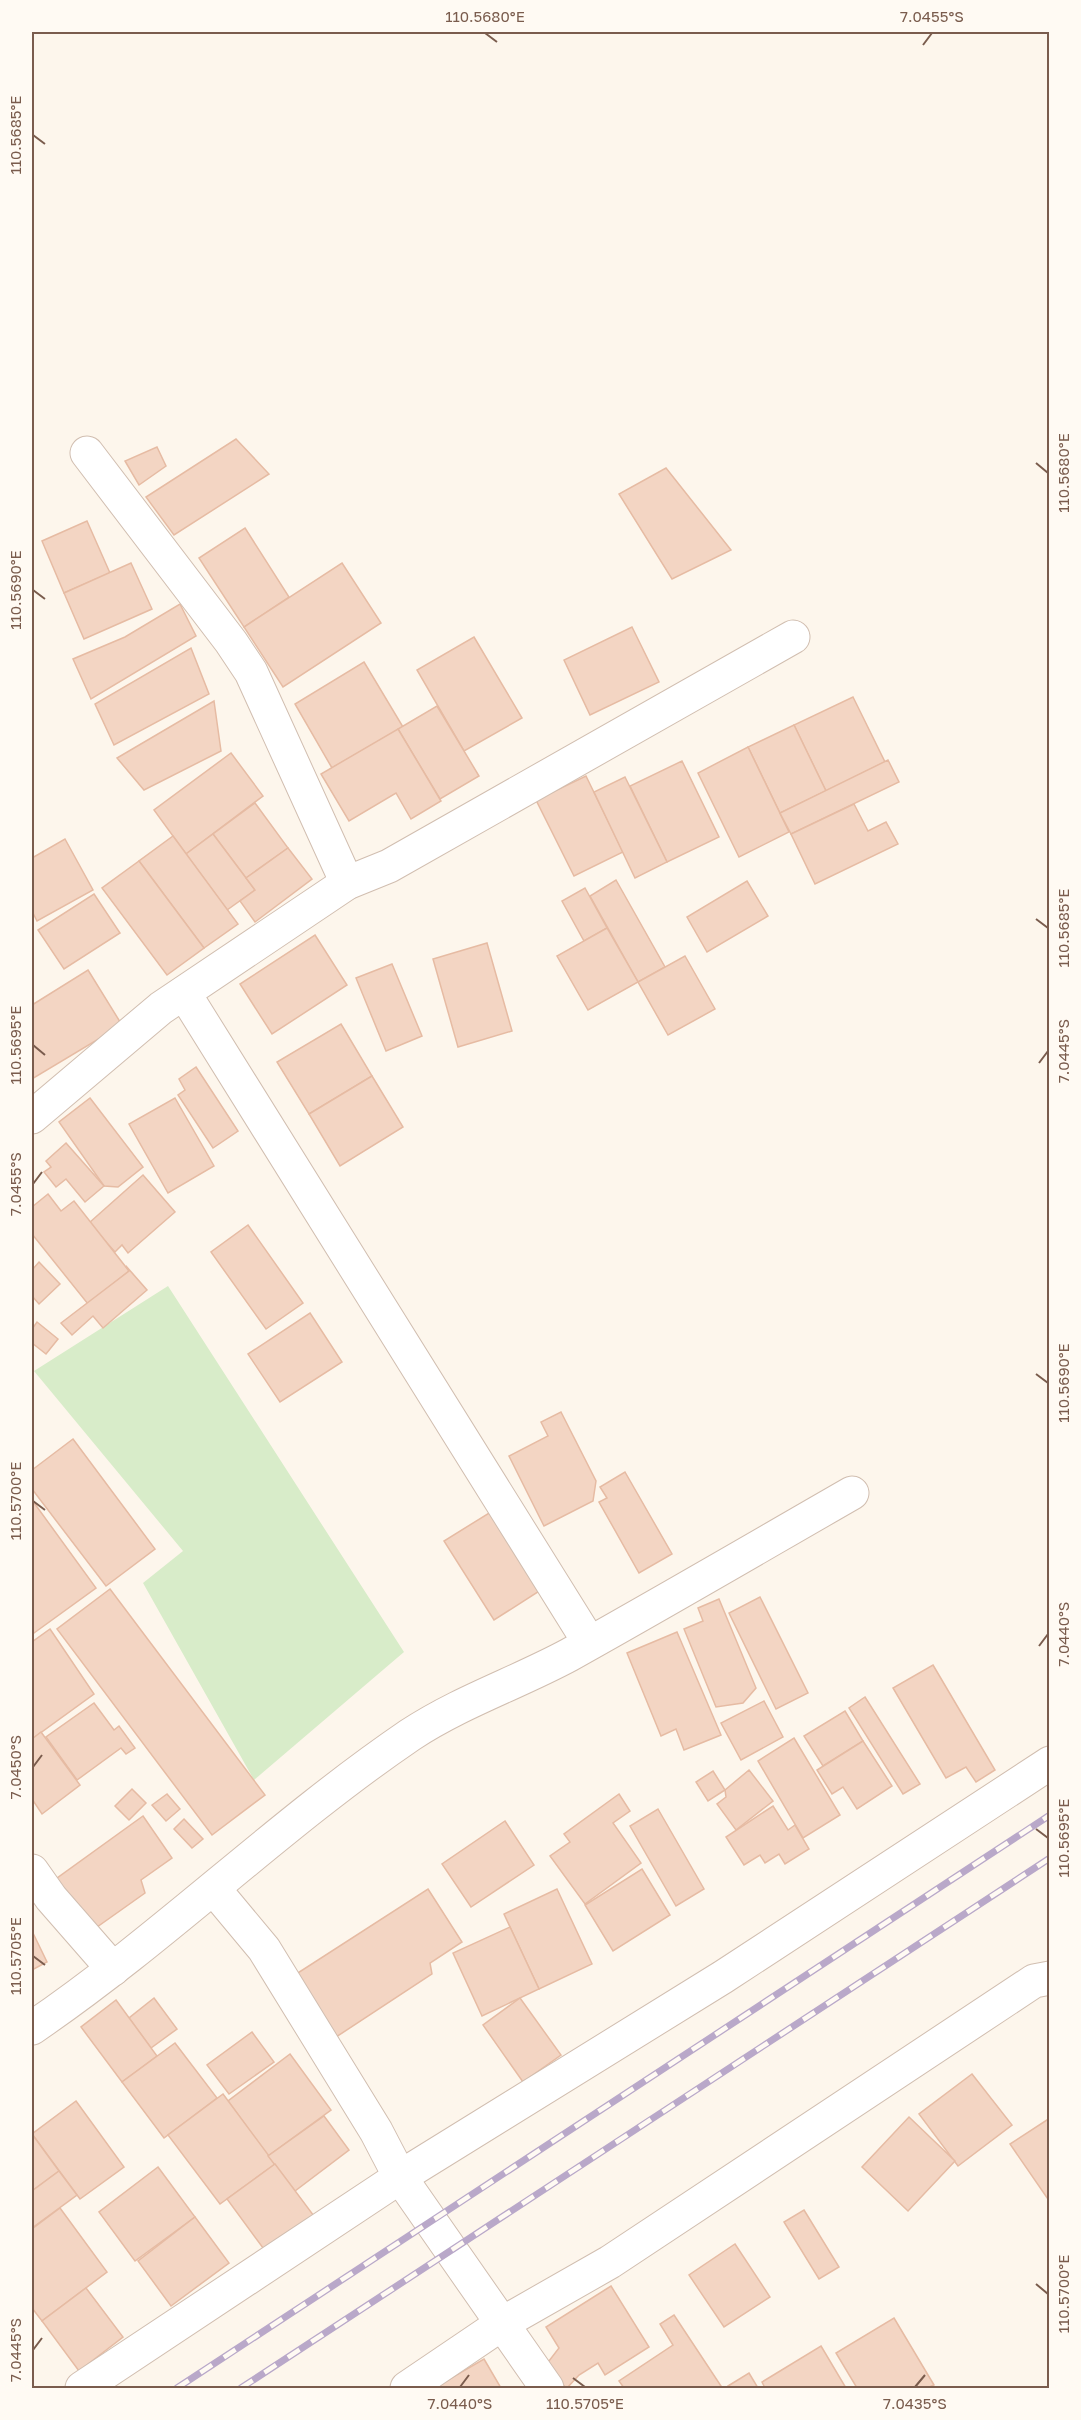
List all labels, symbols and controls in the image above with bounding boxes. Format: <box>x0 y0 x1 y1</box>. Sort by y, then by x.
text: 110.5680°E <box>445 7 525 25</box>
text: 7.0455°S <box>900 7 964 25</box>
text: 110.5685°E <box>6 96 24 174</box>
text: 110.5680°E <box>1054 433 1072 513</box>
text: 110.5690°E <box>6 550 24 630</box>
text: 110.5685°E <box>1054 889 1072 967</box>
text: 110.5695°E <box>6 1006 24 1084</box>
text: 7.0445°S <box>1054 1019 1072 1083</box>
text: 7.0455°S <box>6 1152 24 1216</box>
text: 110.5690°E <box>1054 1343 1072 1423</box>
text: 110.5700°E <box>6 1462 24 1540</box>
text: 7.0440°S <box>1054 1602 1072 1666</box>
text: 7.0450°S <box>6 1735 24 1799</box>
text: 110.5695°E <box>1054 1799 1072 1877</box>
text: 110.5705°E <box>6 1917 24 1995</box>
text: 110.5700°E <box>1054 2255 1072 2333</box>
text: 7.0445°S <box>6 2318 24 2382</box>
text: 7.0440°S <box>428 2394 492 2412</box>
text: 110.5705°E <box>546 2394 624 2412</box>
text: 7.0435°S <box>883 2394 947 2412</box>

